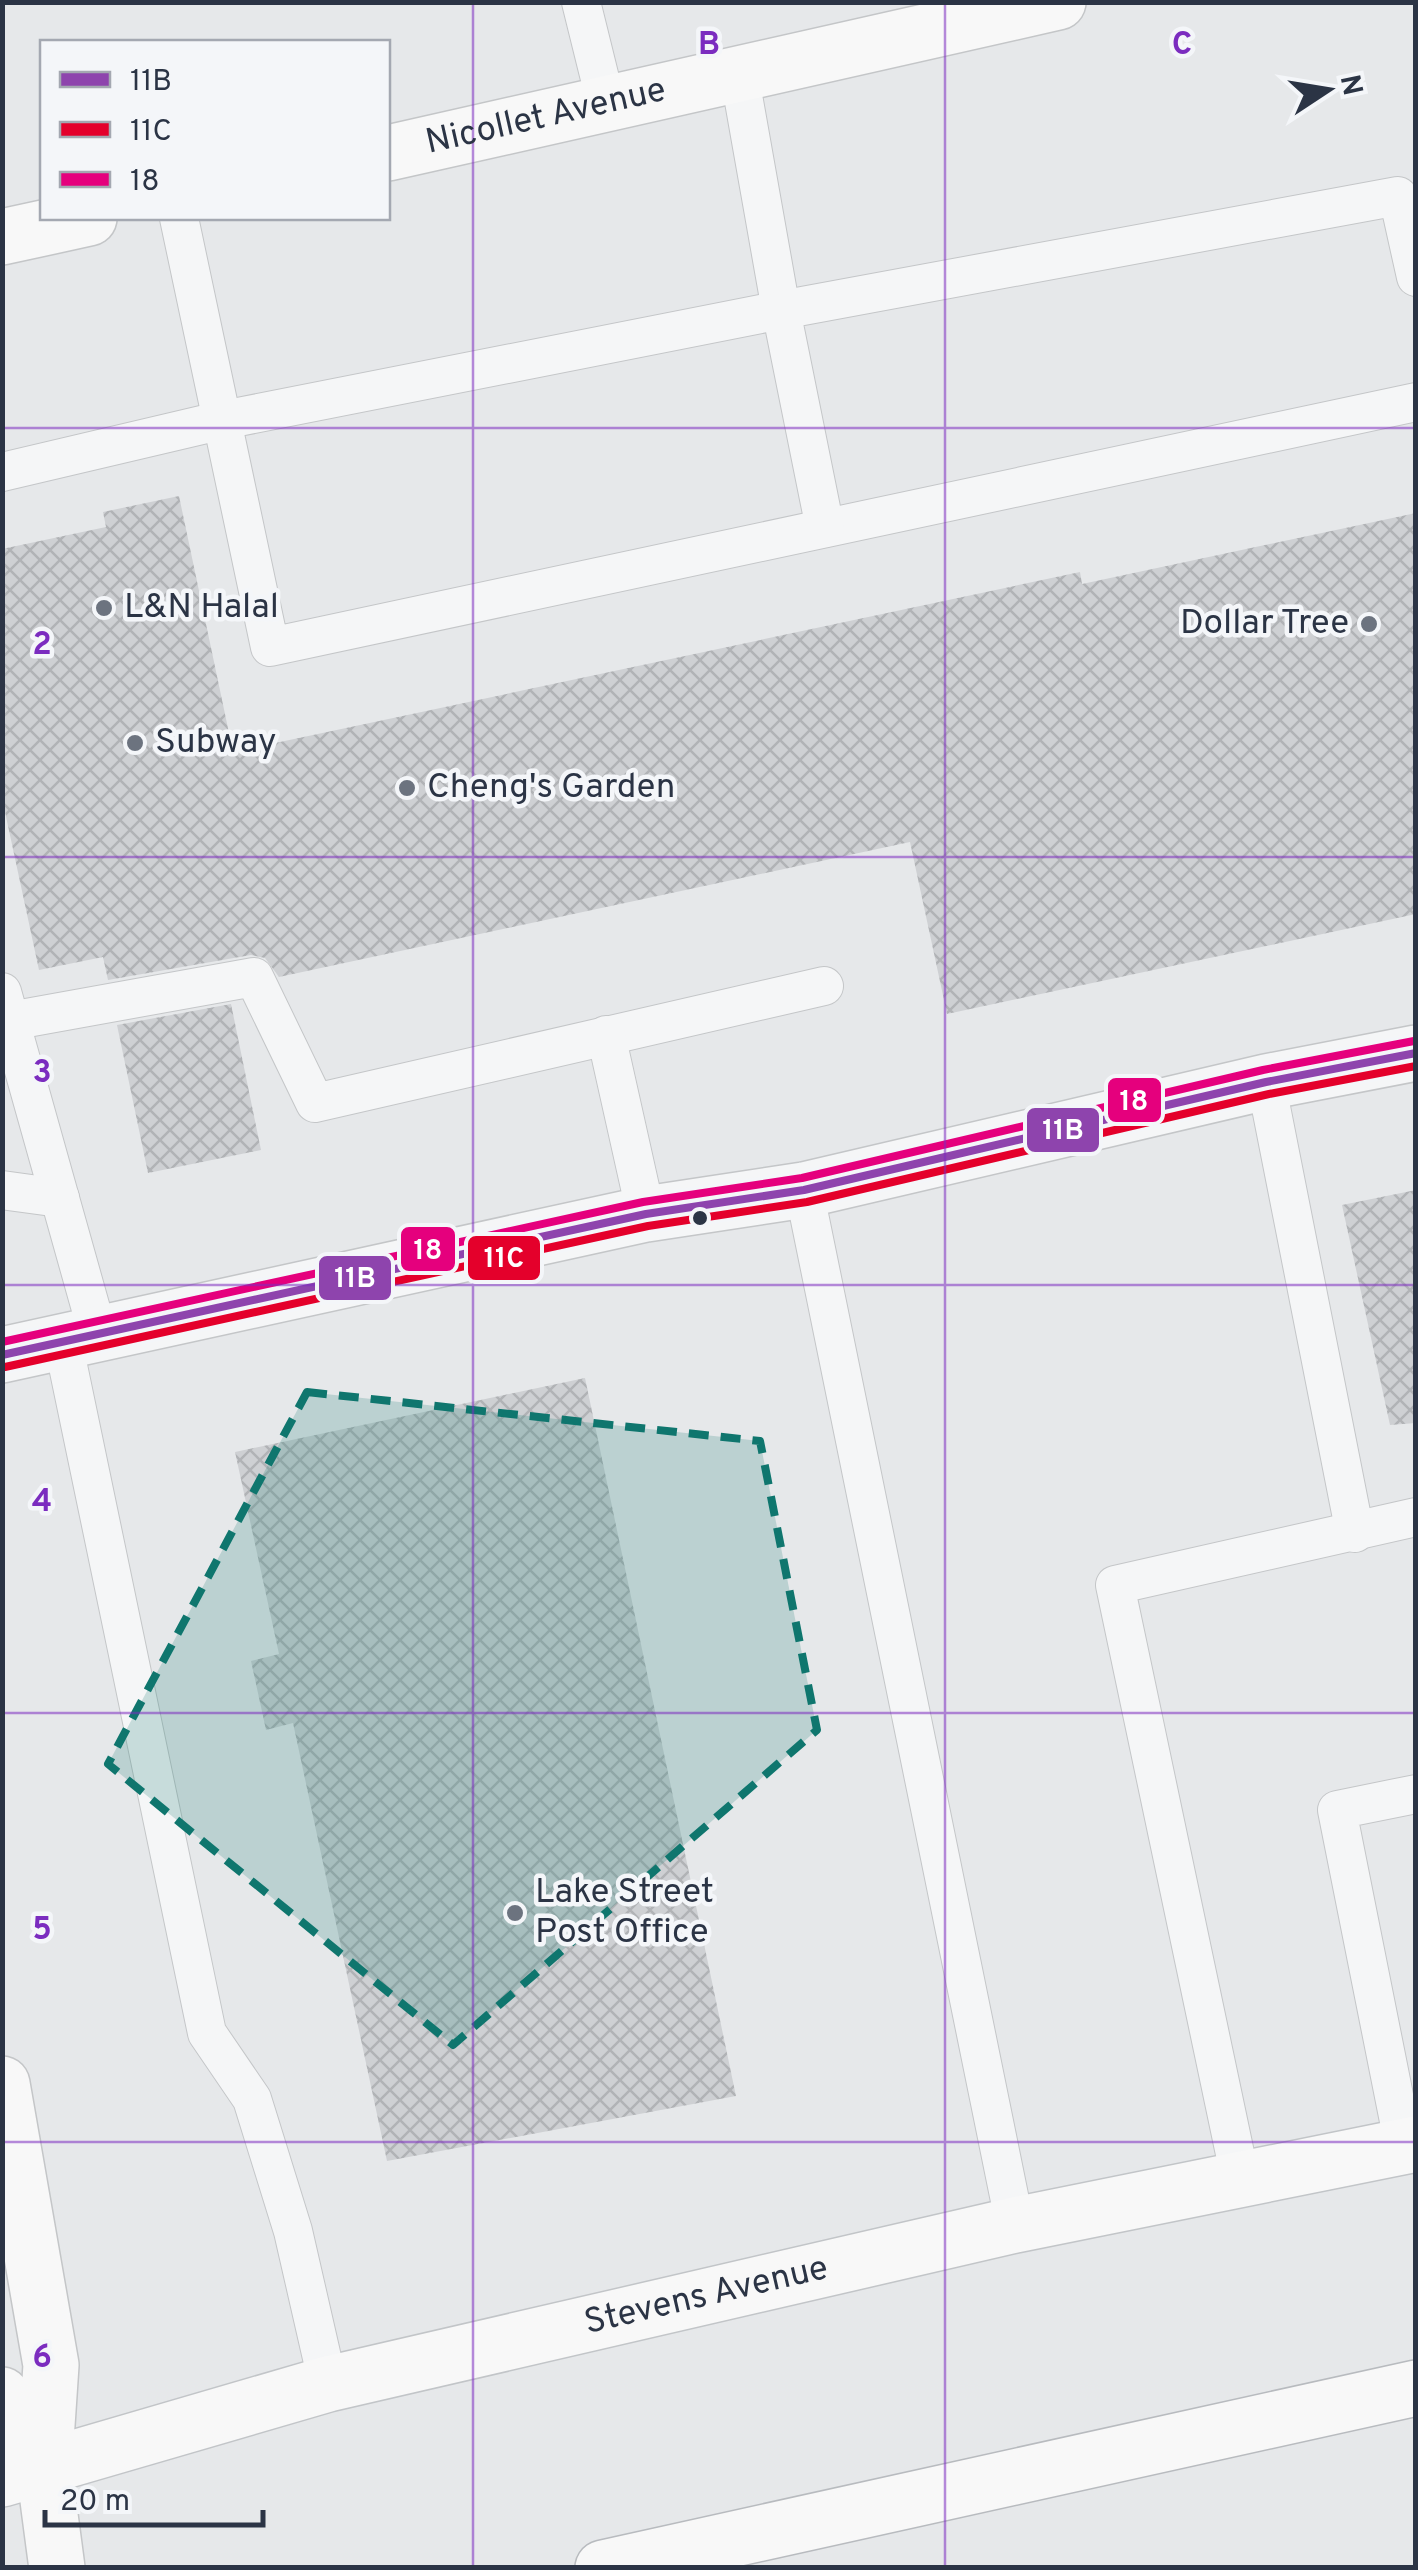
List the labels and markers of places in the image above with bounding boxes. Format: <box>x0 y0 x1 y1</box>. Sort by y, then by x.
place label: L&N Halal <box>124 586 279 630</box>
marker: L&N Halal <box>93 597 115 619</box>
place label: Dollar Tree <box>1180 602 1349 646</box>
marker: Dollar Tree <box>1358 613 1380 635</box>
place label: Subway <box>155 721 277 765</box>
marker: Subway <box>124 732 146 754</box>
place label: Cheng's Garden <box>427 766 675 810</box>
marker: Cheng's Garden <box>396 777 418 799</box>
unlabelled marker <box>690 1208 710 1228</box>
place label: Lake Street Post Office <box>535 1871 714 1955</box>
marker: Lake Street Post Office <box>504 1902 526 1924</box>

